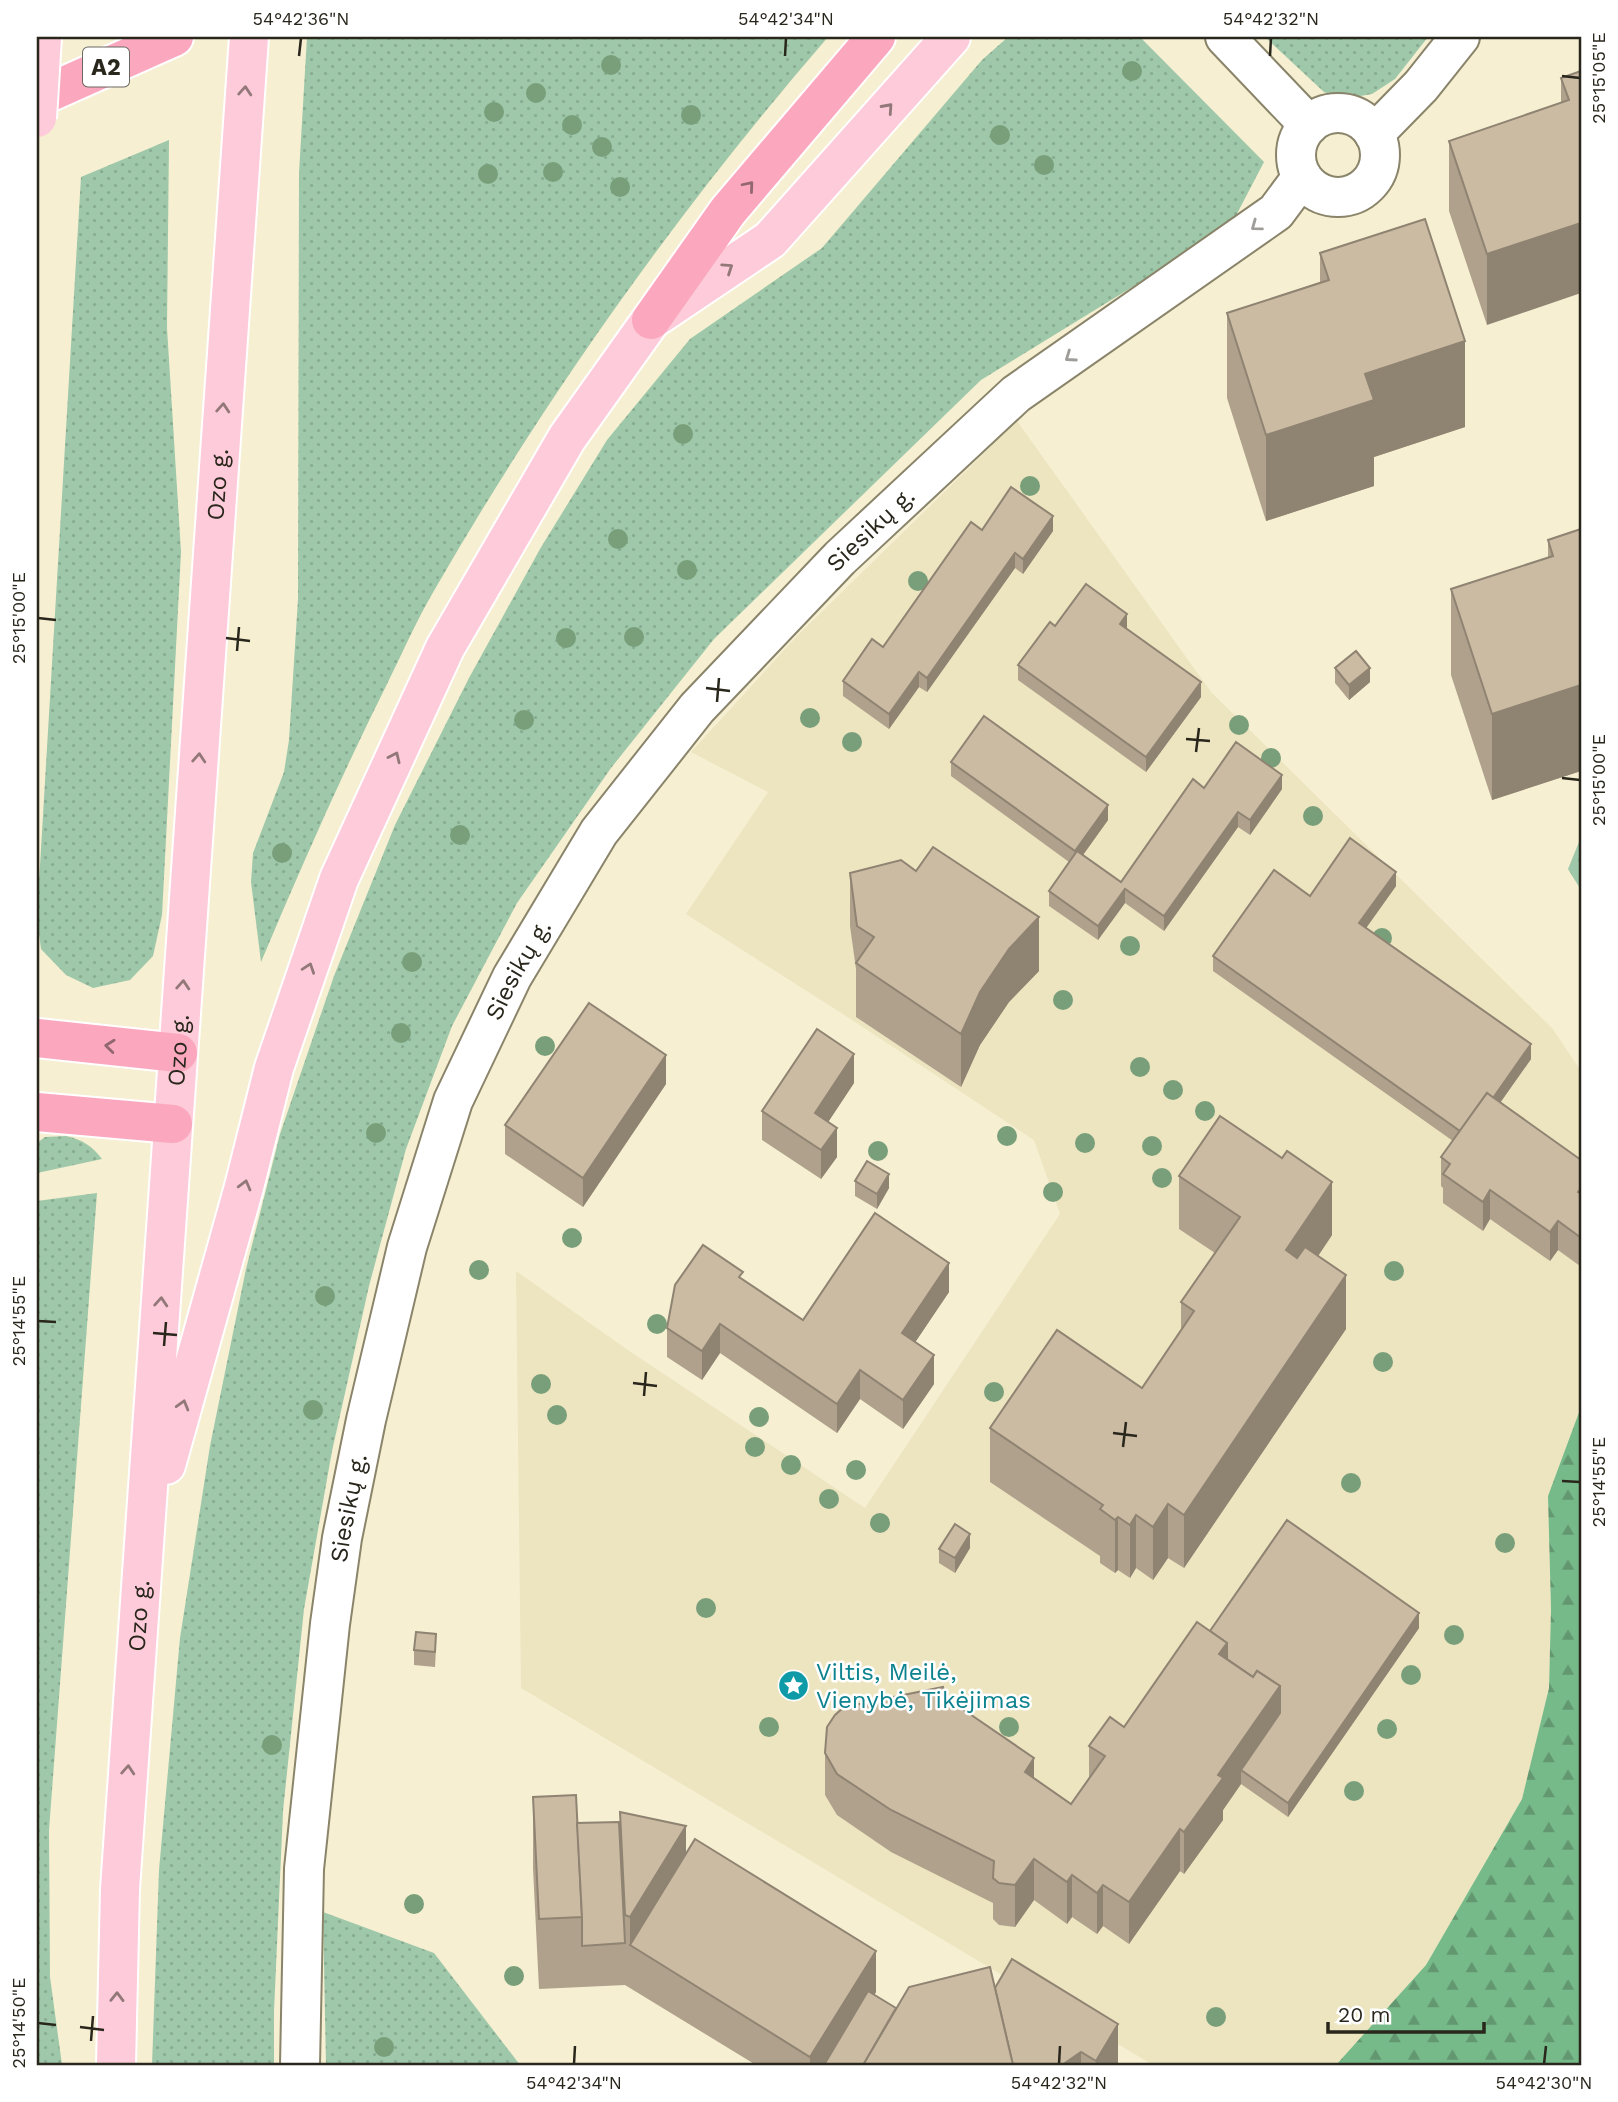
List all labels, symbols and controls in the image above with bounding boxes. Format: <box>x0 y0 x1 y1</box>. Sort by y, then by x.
text: 54°42'36"N <box>253 8 349 29</box>
text: 54°42'34"N <box>738 8 834 29</box>
text: 54°42'32"N <box>1223 8 1319 29</box>
text: 25°15'05"E <box>1588 32 1609 124</box>
road number: A2 <box>83 48 129 86</box>
one-way arrow <box>238 85 253 96</box>
one-way arrow <box>880 103 892 116</box>
one-way arrow <box>741 181 754 194</box>
one-way arrow <box>1251 218 1264 230</box>
one-way arrow <box>720 264 733 276</box>
one-way arrow <box>1065 349 1078 361</box>
one-way arrow <box>216 403 231 414</box>
street label: Ozo g. <box>201 447 234 521</box>
street label: Siesikų g. <box>821 482 920 577</box>
text: 25°15'00"E <box>8 572 29 664</box>
text: 25°15'00"E <box>1588 734 1609 826</box>
one-way arrow <box>191 752 206 763</box>
one-way arrow <box>387 752 401 764</box>
street label: Siesikų g. <box>480 915 557 1025</box>
one-way arrow <box>301 962 315 974</box>
one-way arrow <box>175 979 190 990</box>
street label: Ozo g. <box>162 1013 195 1087</box>
one-way arrow <box>104 1039 115 1054</box>
one-way arrow <box>236 1180 251 1192</box>
text: 25°14'55"E <box>8 1276 29 1366</box>
one-way arrow <box>153 1296 168 1307</box>
one-way arrow <box>175 1399 190 1411</box>
text: 25°14'55"E <box>1588 1437 1609 1527</box>
street label: Siesikų g. <box>325 1451 373 1564</box>
street label: Ozo g. <box>123 1579 156 1653</box>
place label: Viltis, Meilė, Vienybė, Tikėjimas <box>816 1658 1031 1714</box>
place icon: Viltis, Meilė, Vienybė, Tikėjimas <box>776 1669 810 1703</box>
one-way arrow <box>121 1764 136 1775</box>
text: 25°14'50"E <box>8 1978 29 2069</box>
scale bar <box>1328 1990 1483 2034</box>
one-way arrow <box>110 1991 125 2002</box>
text: 20 m <box>1338 2002 1390 2027</box>
text: 54°42'34"N <box>526 2072 622 2093</box>
text: 54°42'32"N <box>1011 2072 1107 2093</box>
text: 54°42'30"N <box>1495 2072 1593 2093</box>

